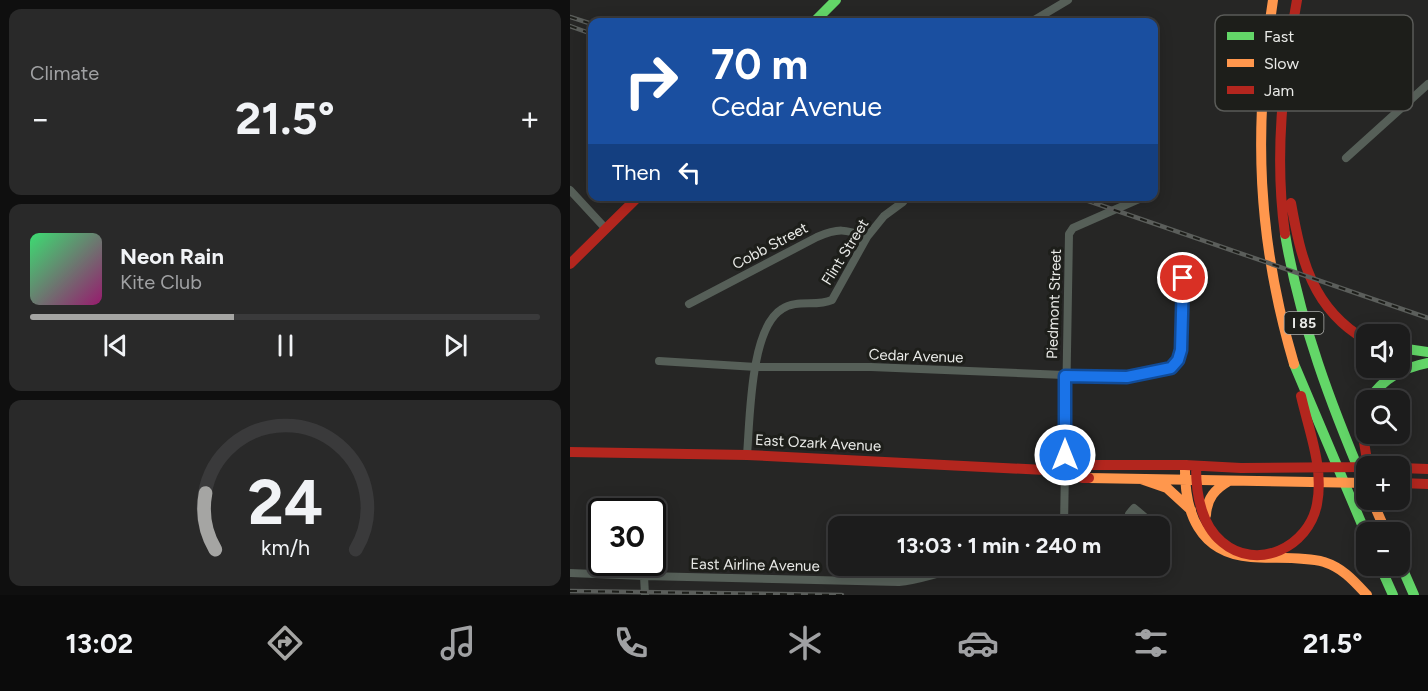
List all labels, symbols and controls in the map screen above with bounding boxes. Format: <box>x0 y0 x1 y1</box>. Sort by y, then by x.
legend <box>1215 15 1413 111</box>
text: Fast <box>1264 27 1294 46</box>
text: 70 m <box>711 39 808 90</box>
icon: right <box>612 42 690 120</box>
text: Slow <box>1264 54 1299 73</box>
text: Climate <box>30 61 99 85</box>
text: Jam <box>1264 81 1294 100</box>
text: Cedar Avenue <box>711 90 882 123</box>
text: 21.5° <box>235 91 335 145</box>
text: − <box>30 99 51 138</box>
text: + <box>519 99 540 138</box>
icon: left <box>673 156 706 189</box>
text: Then <box>612 159 661 186</box>
street label: Flint Street <box>818 215 873 288</box>
street label: Cobb Street <box>729 218 811 273</box>
text: Neon Rain <box>120 243 224 270</box>
street label: Piedmont Street <box>1043 248 1065 359</box>
pin <box>1157 252 1208 303</box>
icon: arrive <box>1166 261 1199 294</box>
text: Kite Club <box>120 270 202 294</box>
road number: I 85 <box>1284 312 1324 334</box>
map controls <box>1356 324 1410 576</box>
button: sound <box>1356 324 1410 378</box>
icon: previous <box>99 329 132 362</box>
icon: pause <box>269 329 302 362</box>
icon: next <box>439 329 472 362</box>
street label: Cedar Avenue <box>868 345 964 367</box>
button: search <box>1356 390 1410 444</box>
position arrow <box>1033 423 1097 487</box>
street label: East Ozark Avenue <box>754 431 882 455</box>
button: + <box>1356 456 1410 510</box>
text: 24 <box>247 465 323 540</box>
speed limit sign: 30 <box>588 498 666 576</box>
button: − <box>1356 522 1410 576</box>
text: 13:03 · 1 min · 240 m <box>897 532 1101 559</box>
text: km/h <box>261 535 309 560</box>
street label: East Airline Avenue <box>690 555 820 575</box>
icon: directions <box>264 622 306 664</box>
icon: music <box>437 622 479 664</box>
icon: phone <box>610 622 652 664</box>
icon: climate <box>784 622 826 664</box>
icon: car <box>957 622 999 664</box>
icon: filters <box>1130 622 1172 664</box>
text: 13:02 <box>66 627 133 660</box>
text: 21.5° <box>1303 627 1362 660</box>

